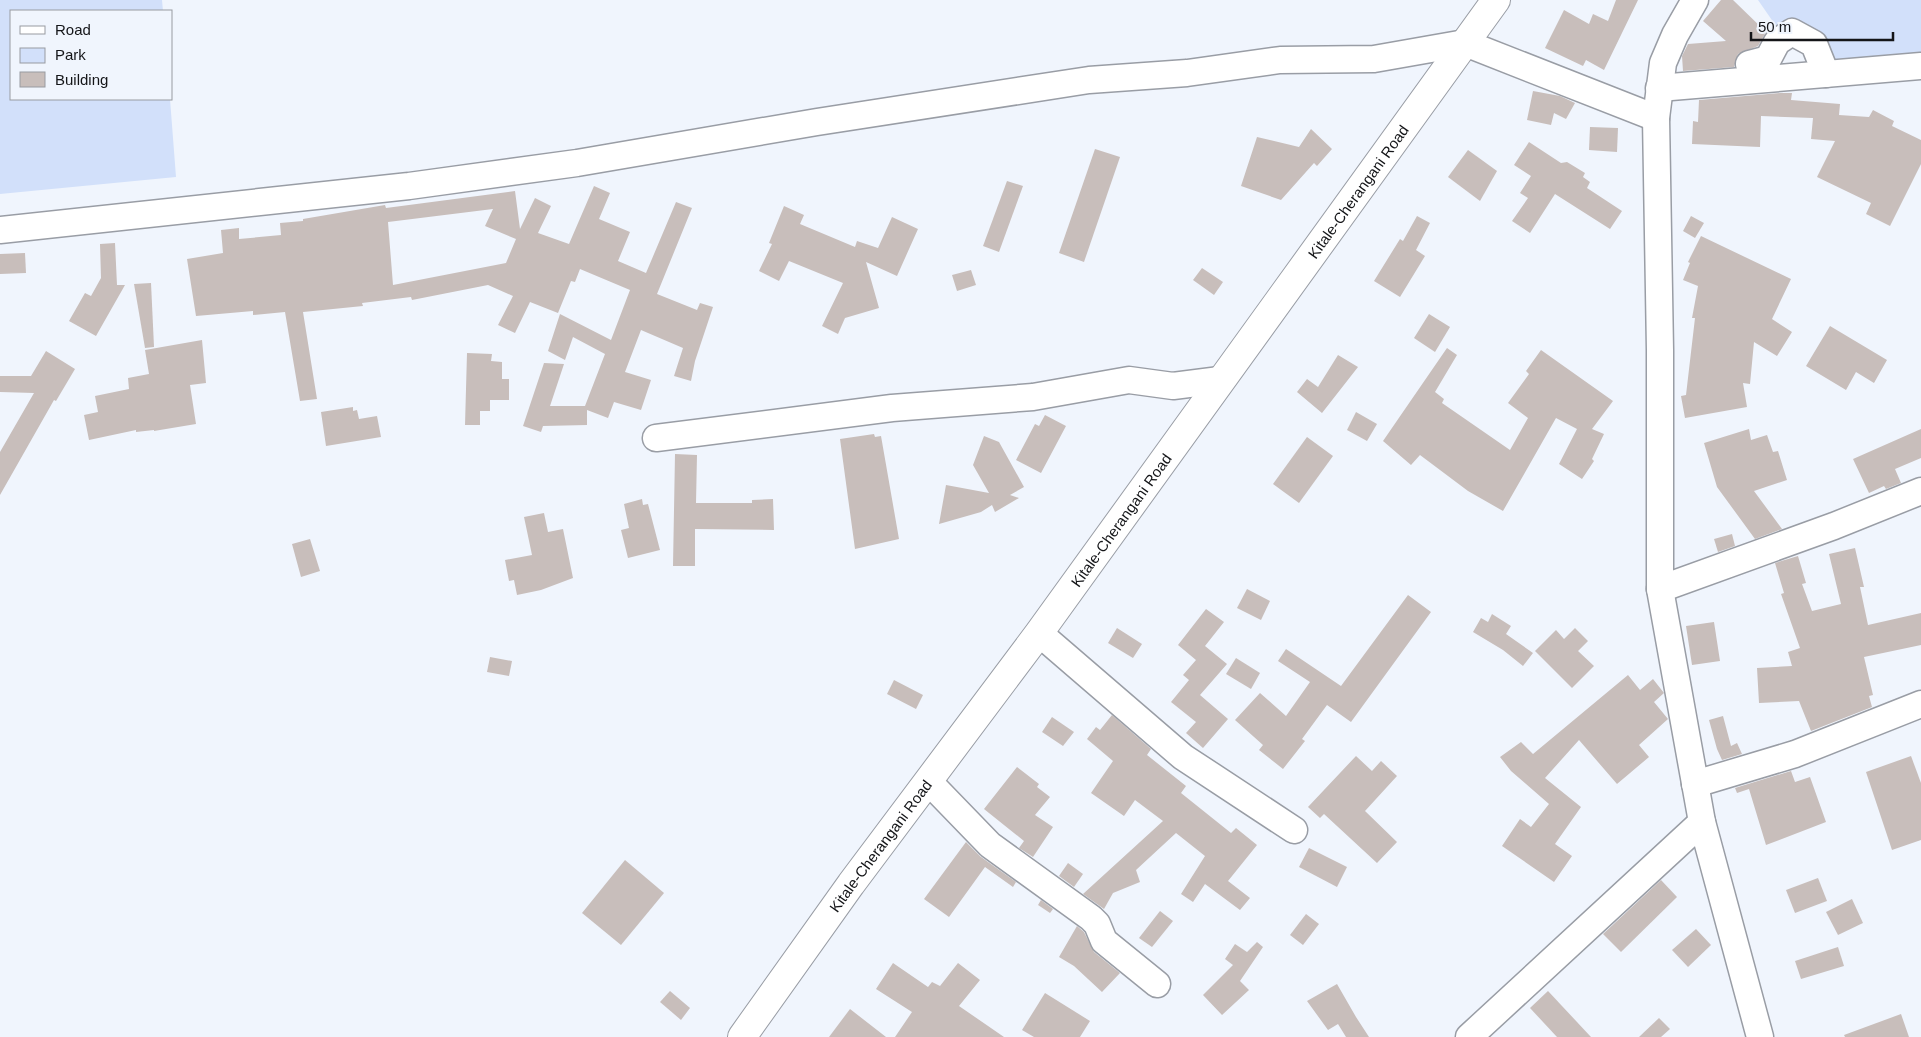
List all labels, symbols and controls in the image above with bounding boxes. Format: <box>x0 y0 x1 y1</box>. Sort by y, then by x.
legend <box>10 10 172 100</box>
scale bar <box>1751 10 1894 42</box>
text: 50 m <box>1758 18 1791 35</box>
text: Road <box>55 21 91 38</box>
text: Park <box>55 46 86 63</box>
text: Building <box>55 71 108 88</box>
street label: Kitale-Cherangani Road <box>1304 122 1412 261</box>
street label: Kitale-Cherangani Road <box>1067 450 1174 590</box>
street label: Kitale-Cherangani Road <box>826 776 935 915</box>

